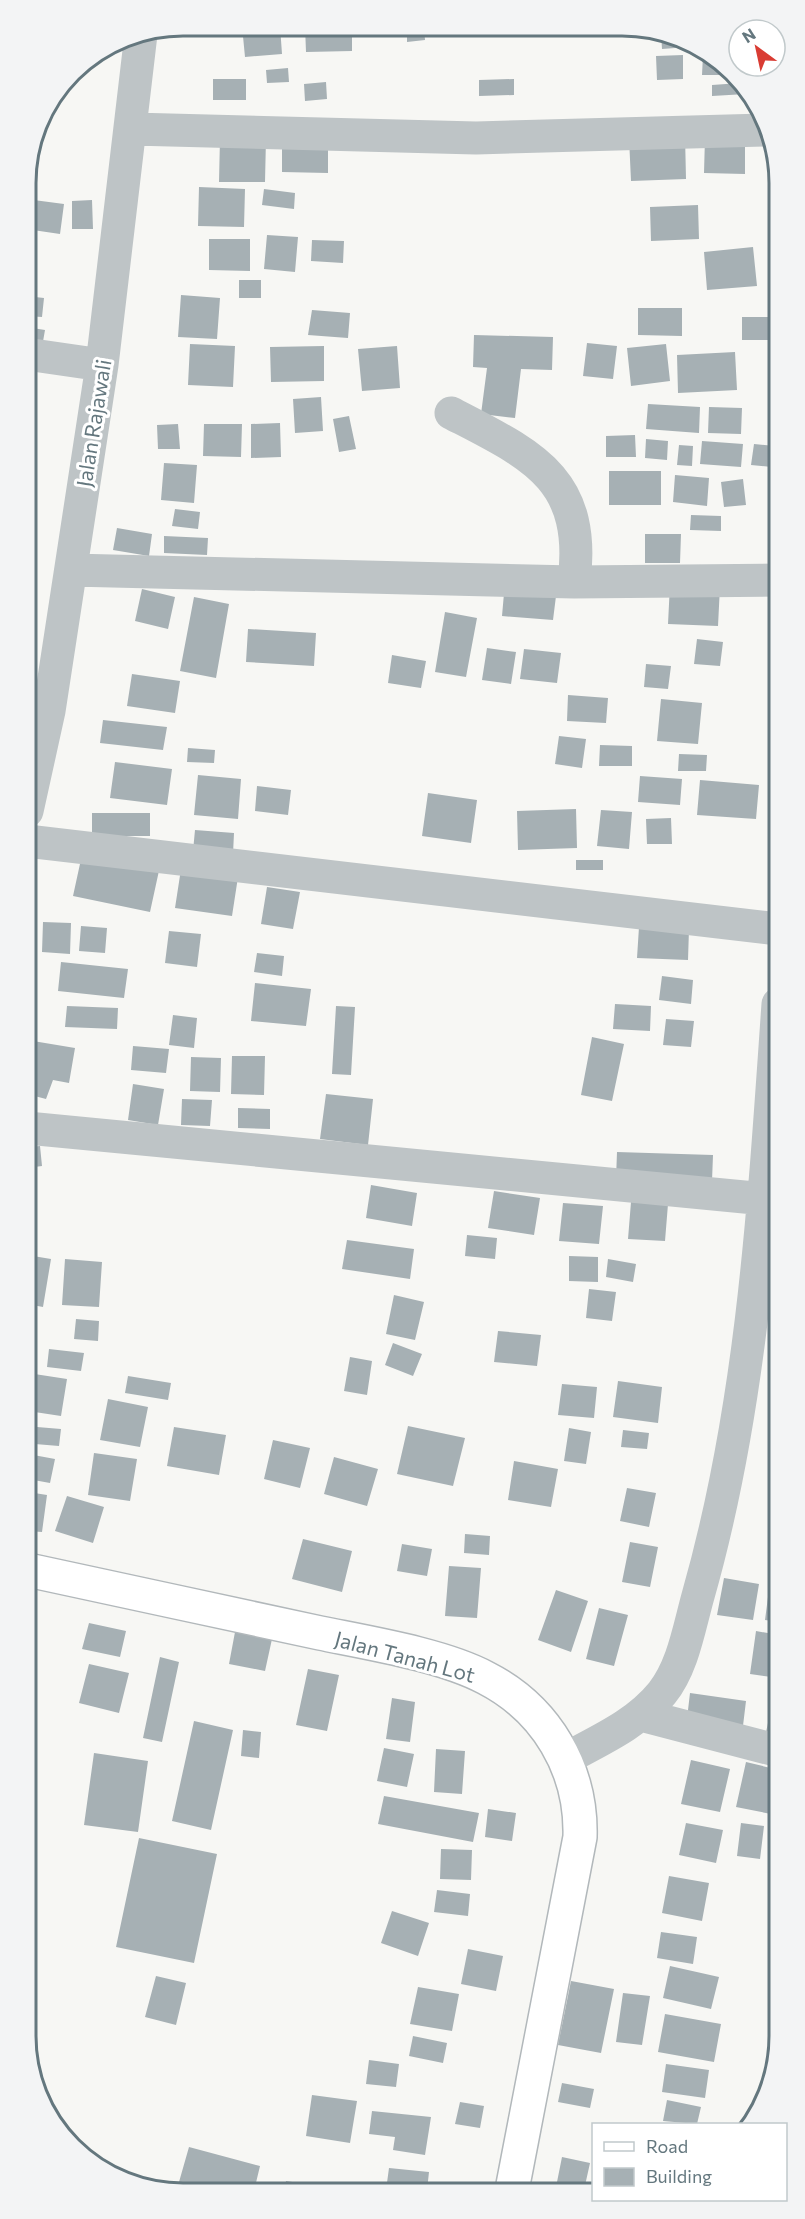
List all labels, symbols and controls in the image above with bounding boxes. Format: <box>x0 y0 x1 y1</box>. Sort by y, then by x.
north arrow <box>727 18 787 78</box>
text: N <box>738 24 759 46</box>
street label: Jalan Rajawali <box>71 357 115 489</box>
street label: Jalan Tanah Lot <box>332 1625 478 1687</box>
legend <box>592 2123 787 2201</box>
text: Road <box>646 2135 688 2157</box>
text: Building <box>646 2165 712 2187</box>

